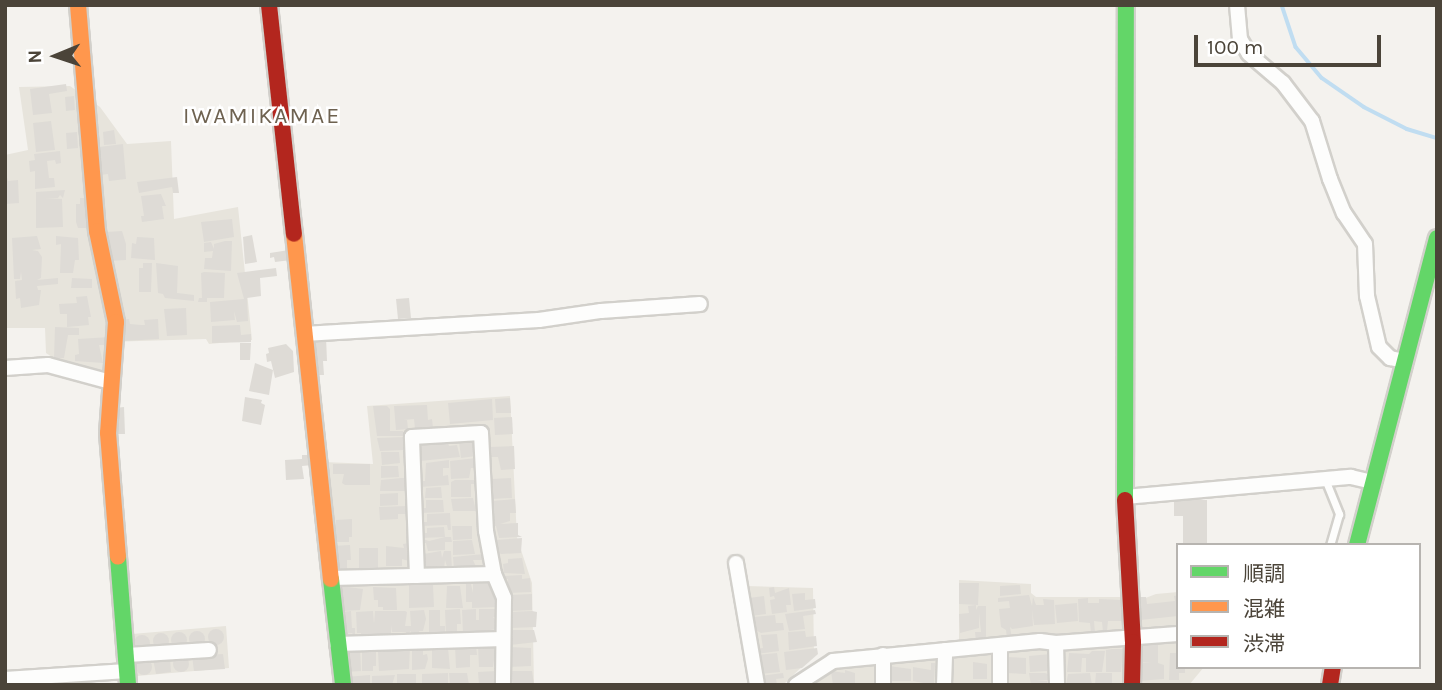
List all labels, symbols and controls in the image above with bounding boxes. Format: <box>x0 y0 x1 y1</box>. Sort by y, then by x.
north arrow <box>21 21 91 91</box>
scale bar <box>1197 21 1384 65</box>
text: 100 m <box>1207 35 1264 59</box>
text: N <box>24 50 46 64</box>
district label: IWAMIKAMAE <box>184 102 340 130</box>
legend <box>1176 543 1421 669</box>
text: 順調 <box>1243 562 1285 586</box>
text: 混雑 <box>1243 597 1285 621</box>
text: 渋滞 <box>1243 632 1285 656</box>

